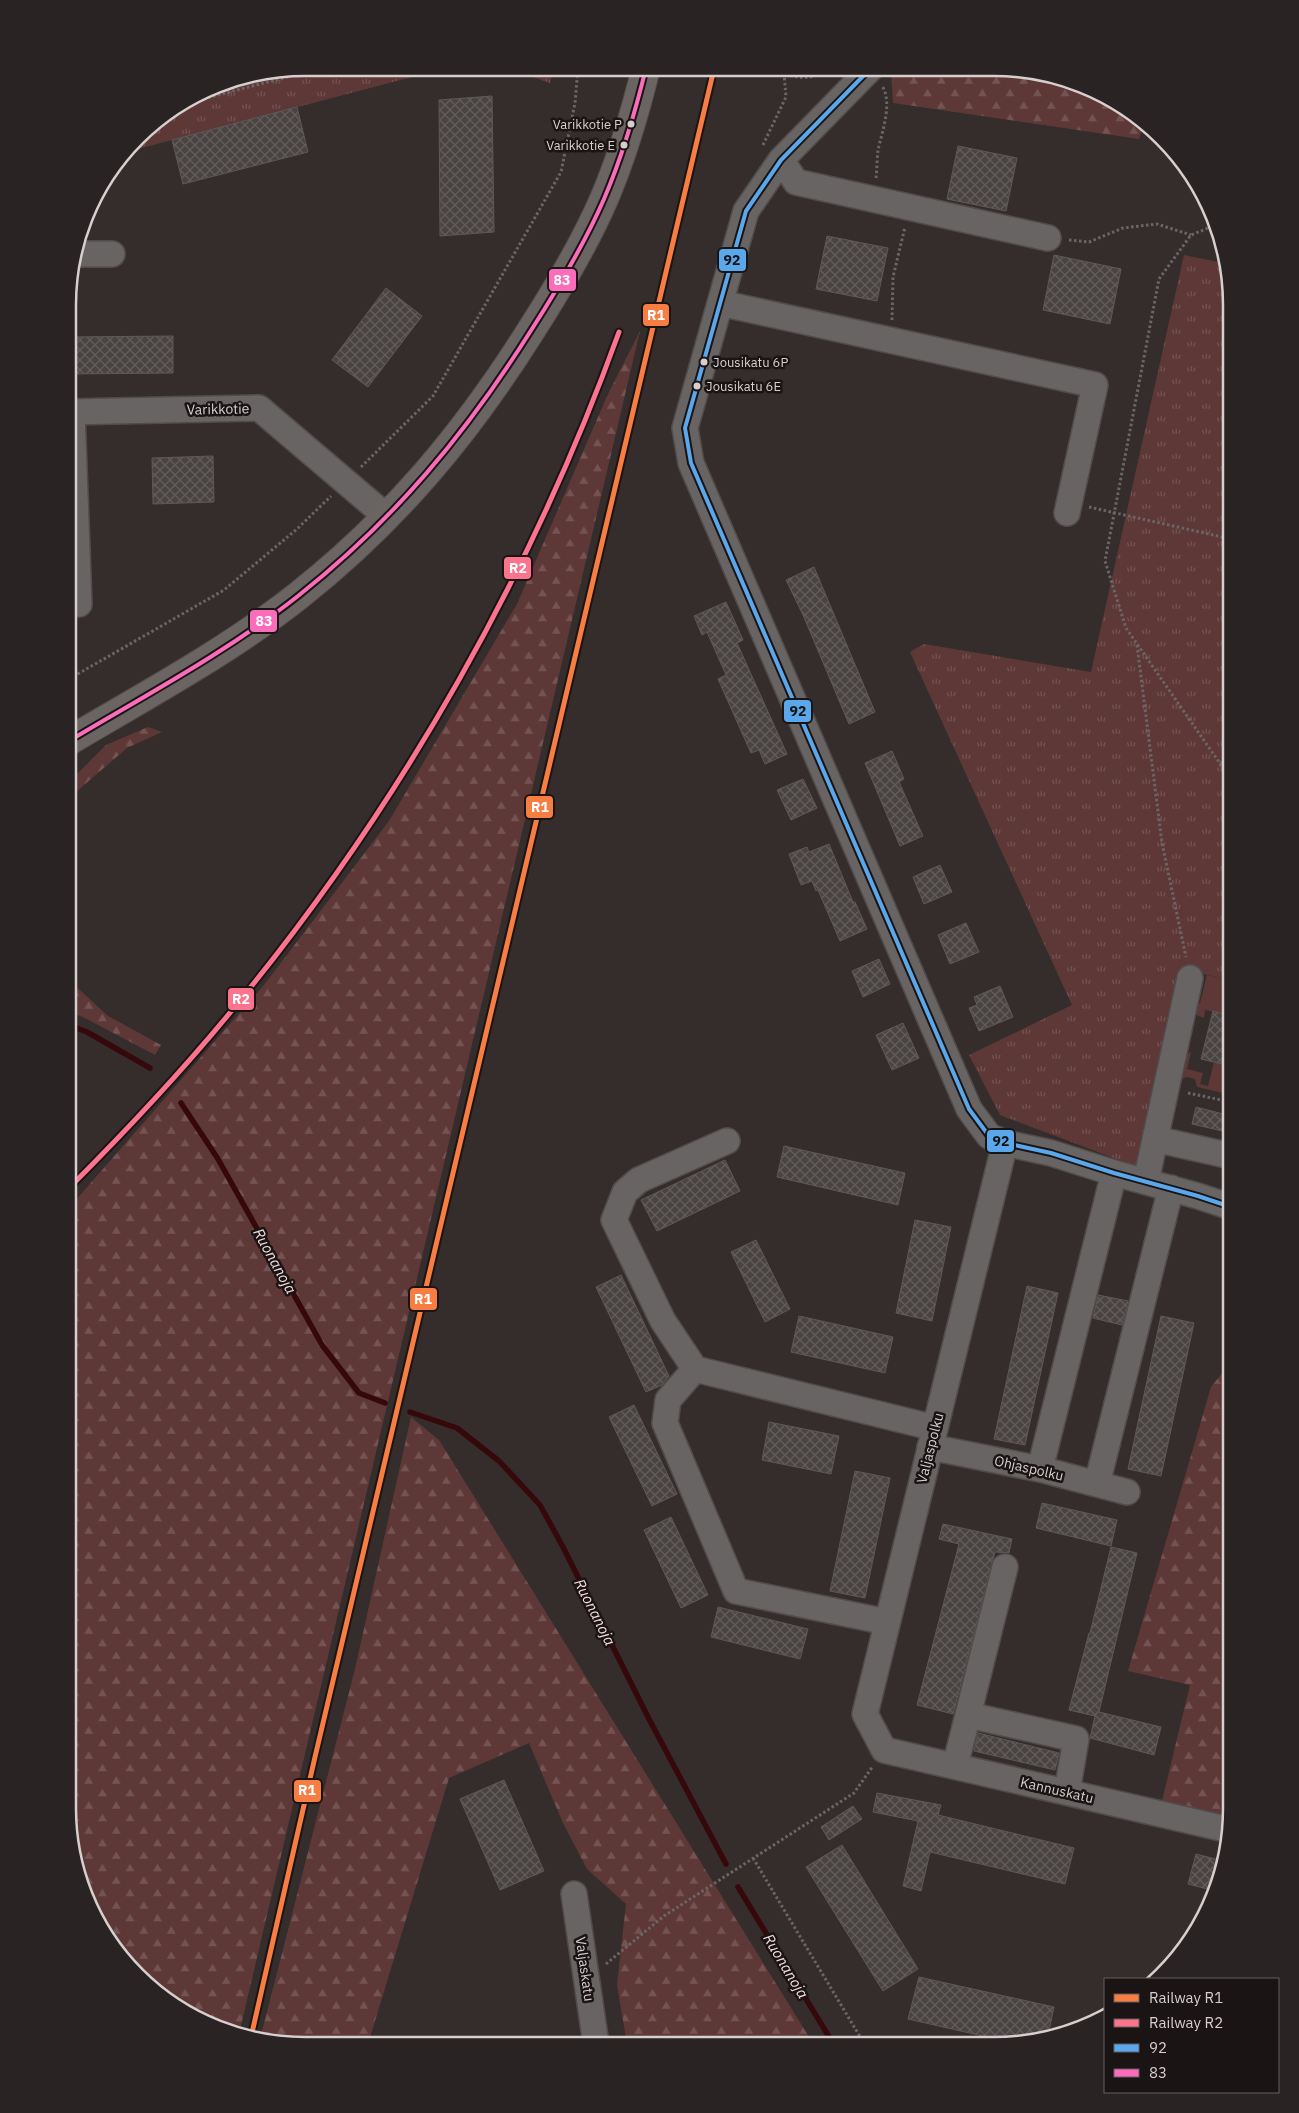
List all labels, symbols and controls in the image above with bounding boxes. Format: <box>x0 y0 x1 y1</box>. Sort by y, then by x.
place label: Varikkotie P <box>553 116 622 133</box>
marker: Varikkotie P <box>626 119 636 129</box>
place label: Varikkotie E <box>546 137 615 154</box>
marker: Varikkotie E <box>619 140 629 150</box>
line badge: 92 <box>718 248 747 272</box>
text: 92 <box>724 251 740 269</box>
line badge: 83 <box>548 268 577 292</box>
text: 83 <box>554 271 570 289</box>
line badge: R1 <box>642 303 670 327</box>
text: R1 <box>647 306 666 324</box>
place label: Jousikatu 6P <box>713 354 788 371</box>
marker: Jousikatu 6P <box>699 357 709 367</box>
place label: Jousikatu 6E <box>706 378 781 395</box>
marker: Jousikatu 6E <box>692 381 702 391</box>
street label: Varikkotie <box>187 399 250 419</box>
line badge: R2 <box>503 556 532 580</box>
text: R2 <box>509 559 527 577</box>
line badge: 83 <box>249 609 278 633</box>
text: 83 <box>256 612 272 630</box>
line badge: 92 <box>783 699 812 723</box>
text: 92 <box>790 702 806 720</box>
line badge: R1 <box>525 795 554 819</box>
text: R1 <box>531 798 550 816</box>
line badge: R2 <box>227 987 255 1011</box>
text: R2 <box>232 990 250 1008</box>
line badge: 92 <box>986 1129 1015 1153</box>
text: 92 <box>993 1132 1009 1150</box>
water label: Ruonanoja <box>249 1225 301 1297</box>
line badge: R1 <box>409 1287 438 1311</box>
text: R1 <box>414 1290 433 1308</box>
street label: Valjaspolku <box>913 1411 947 1485</box>
street label: Ohjaspolku <box>993 1451 1065 1485</box>
water label: Ruonanoja <box>570 1575 620 1649</box>
street label: Kannuskatu <box>1019 1773 1095 1807</box>
line badge: R1 <box>293 1779 322 1803</box>
text: R1 <box>298 1781 317 1799</box>
water label: Ruonanoja <box>759 1930 813 2002</box>
street label: Valjaskatu <box>572 1936 598 2002</box>
legend <box>1104 1978 1279 2093</box>
text: Railway R1 <box>1149 1988 1223 2007</box>
text: Railway R2 <box>1149 2013 1223 2032</box>
text: 92 <box>1149 2038 1167 2057</box>
text: 83 <box>1149 2063 1167 2082</box>

